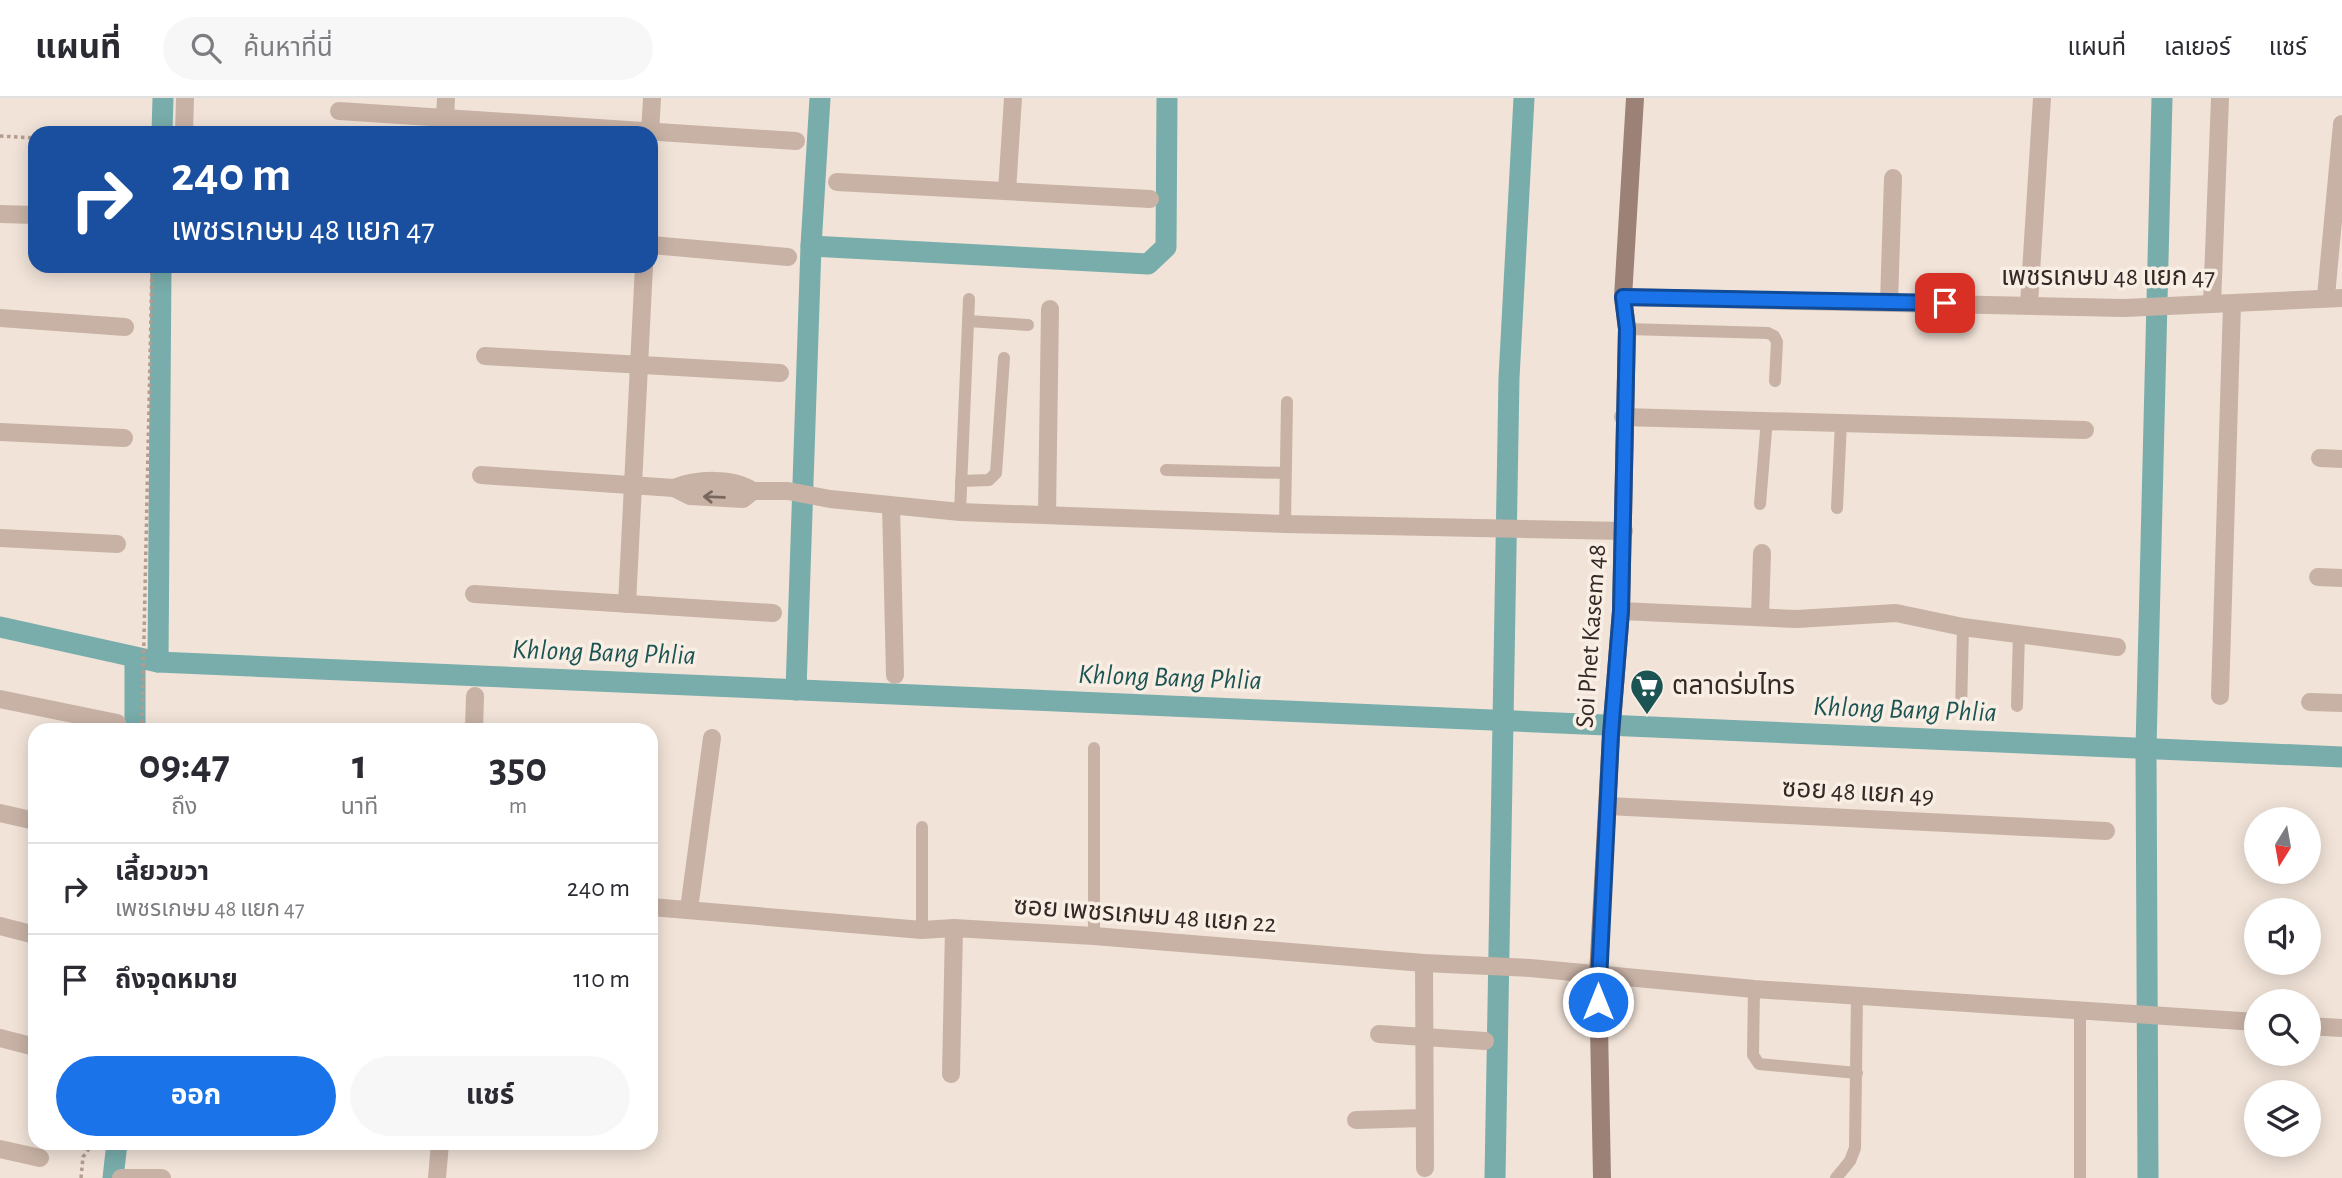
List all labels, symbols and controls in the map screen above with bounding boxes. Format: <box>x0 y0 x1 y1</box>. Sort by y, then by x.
search box <box>163 17 653 80</box>
icon: search <box>187 29 225 67</box>
text: แผนที่ <box>35 32 121 65</box>
text: ค้นหาที่นี่ <box>243 35 333 61</box>
text: แผนที่ <box>2068 36 2126 60</box>
text: เลเยอร์ <box>2164 36 2231 60</box>
text: แชร์ <box>2269 36 2307 60</box>
text: 240 m <box>171 151 291 200</box>
icon: right <box>56 154 147 245</box>
text: เพชรเกษม 48 แยก 47 <box>171 214 435 246</box>
street label: เพชรเกษม 48 แยก 47 <box>2001 264 2215 290</box>
pin <box>1915 273 1975 333</box>
icon: arrive <box>1926 284 1964 322</box>
one-way arrow <box>702 491 725 504</box>
street label: Soi Phet Kasem 48 <box>1572 543 1610 729</box>
water label: Khlong Bang Phlia <box>512 636 696 670</box>
water label: Khlong Bang Phlia <box>1078 661 1262 695</box>
supermarket icon: ตลาดร่มไทร <box>1628 667 1666 716</box>
place label: ตลาดร่มไทร <box>1672 671 1795 699</box>
water label: Khlong Bang Phlia <box>1813 693 1997 727</box>
text: 09:47 <box>139 744 230 786</box>
text: 1 <box>352 744 367 786</box>
text: 350 <box>489 747 547 789</box>
street label: ซอย 48 แยก 49 <box>1781 775 1935 809</box>
text: m <box>509 795 527 818</box>
text: ถึง <box>171 796 197 819</box>
text: นาที <box>341 796 378 819</box>
north arrow <box>2244 807 2320 884</box>
map controls <box>2244 807 2321 1157</box>
text: เลี้ยวขวา <box>115 859 209 885</box>
icon: right <box>56 870 94 908</box>
text: 240 m <box>567 875 630 901</box>
street label: ซอย เพชรเกษม 48 แยก 22 <box>1013 893 1278 937</box>
text: เพชรเกษม 48 แยก 47 <box>115 898 304 921</box>
button: sound <box>2244 898 2321 975</box>
icon: arrive <box>56 961 94 999</box>
position arrow <box>1561 965 1635 1039</box>
text: 110 m <box>573 966 630 992</box>
text: ถึงจุดหมาย <box>115 967 238 993</box>
button: search <box>2244 989 2321 1066</box>
button: ออก <box>56 1056 336 1136</box>
button: แชร์ <box>350 1056 630 1136</box>
button: layers <box>2244 1080 2321 1157</box>

